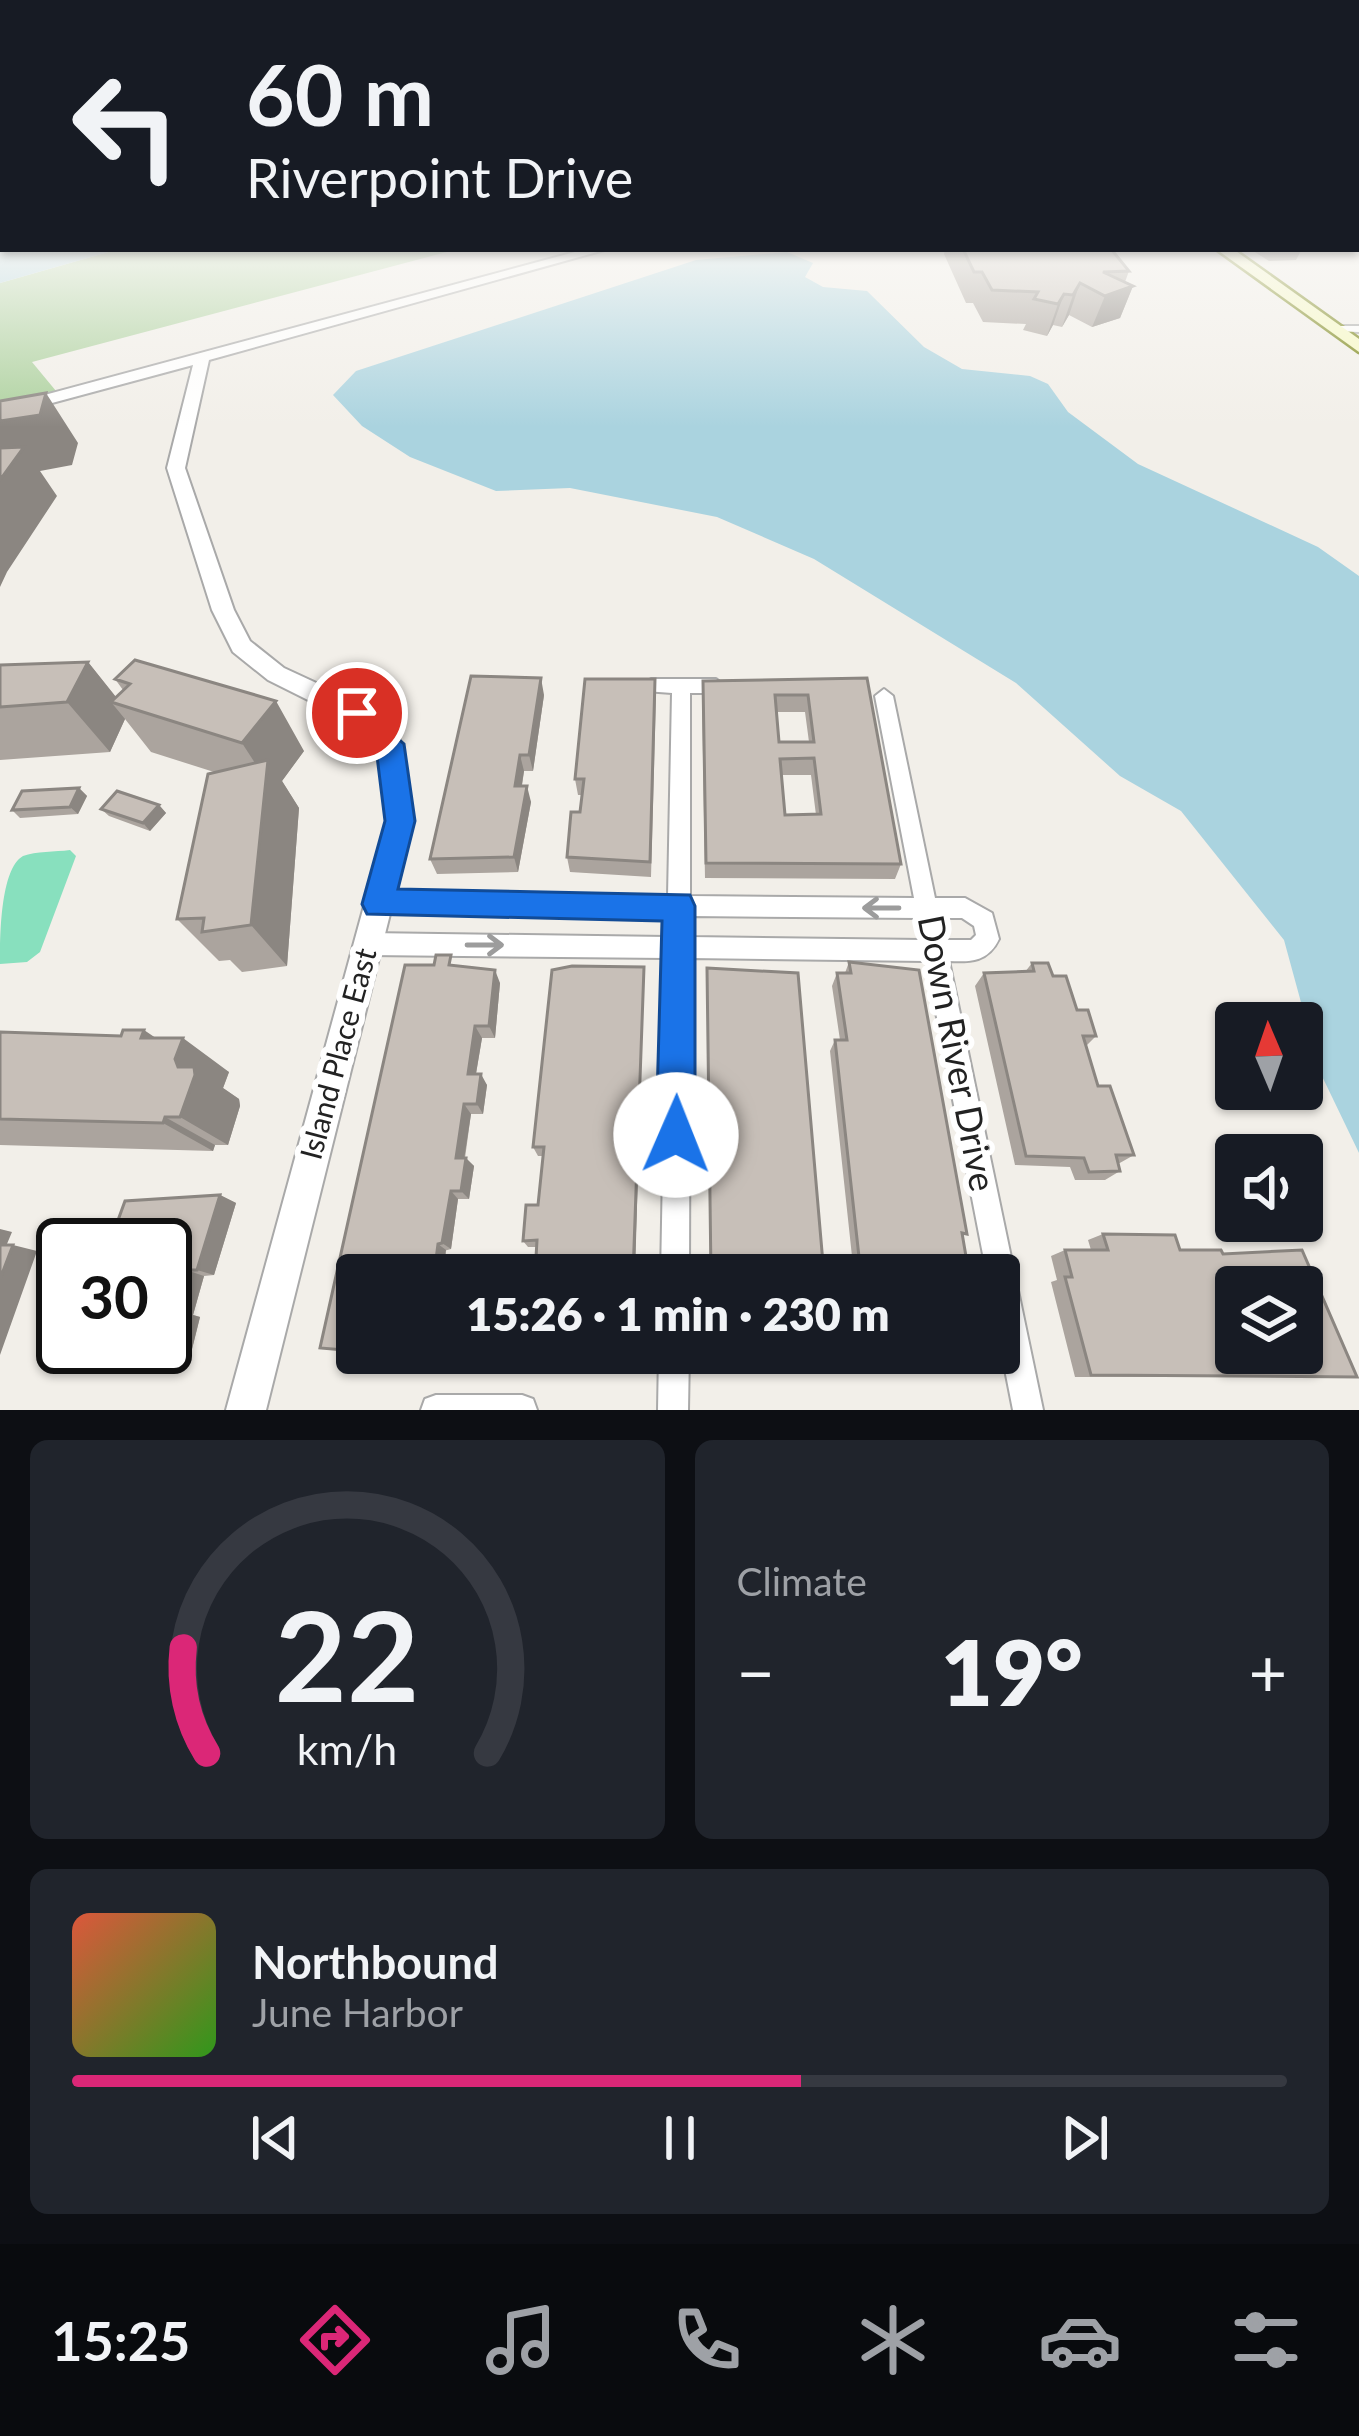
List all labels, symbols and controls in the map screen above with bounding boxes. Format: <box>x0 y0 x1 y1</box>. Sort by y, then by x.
text: 60 m <box>246 43 434 144</box>
icon: left <box>48 48 204 204</box>
text: Riverpoint Drive <box>246 145 633 210</box>
pin <box>306 662 408 764</box>
icon: arrive <box>324 680 390 746</box>
one-way arrow <box>862 896 901 919</box>
street label: Down River Drive <box>910 911 1006 1195</box>
one-way arrow <box>465 934 504 956</box>
street label: Island Place East <box>292 944 383 1163</box>
north arrow <box>1215 1002 1323 1110</box>
map controls <box>1215 1002 1323 1374</box>
position arrow <box>613 1072 739 1198</box>
button: sound <box>1215 1134 1323 1242</box>
speed limit sign: 30 <box>36 1218 192 1374</box>
button: layers <box>1215 1266 1323 1374</box>
text: 15:26 · 1 min · 230 m <box>466 1287 890 1341</box>
text: Climate <box>737 1558 867 1604</box>
text: 22 <box>275 1579 420 1729</box>
text: 19° <box>941 1617 1083 1725</box>
text: − <box>737 1632 775 1711</box>
text: + <box>1249 1632 1287 1711</box>
text: km/h <box>297 1722 397 1773</box>
text: Northbound <box>252 1935 498 1989</box>
text: June Harbor <box>252 1989 463 2035</box>
icon: previous <box>242 2105 308 2171</box>
icon: pause <box>647 2105 713 2171</box>
icon: next <box>1052 2105 1118 2171</box>
icon: directions <box>293 2298 377 2382</box>
icon: music <box>479 2298 563 2382</box>
icon: phone <box>665 2298 749 2382</box>
icon: climate <box>851 2298 935 2382</box>
icon: car <box>1038 2298 1122 2382</box>
icon: filters <box>1224 2298 1308 2382</box>
text: 15:25 <box>51 2308 190 2373</box>

